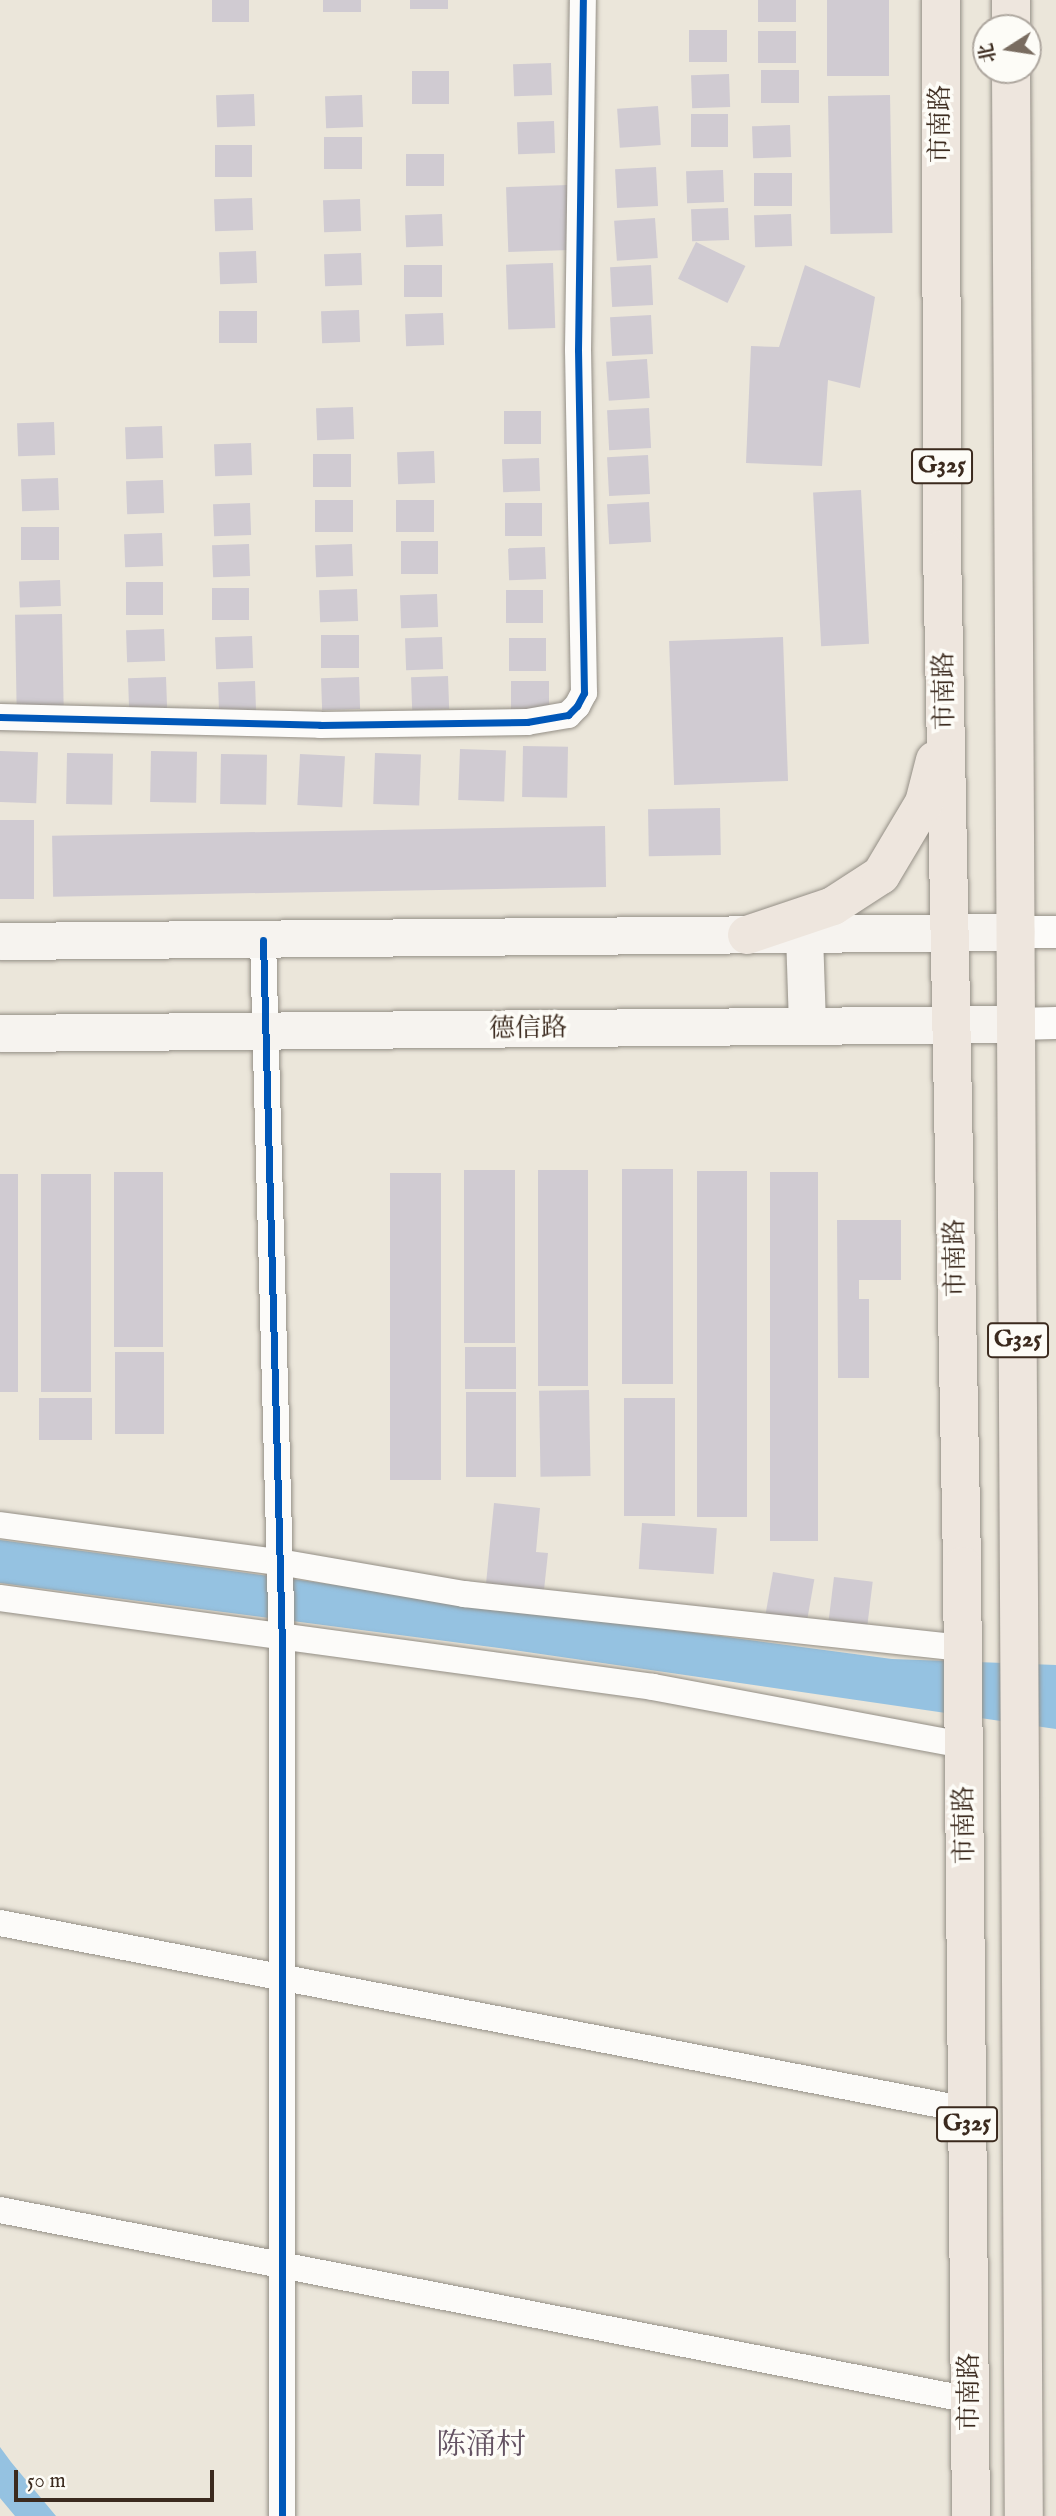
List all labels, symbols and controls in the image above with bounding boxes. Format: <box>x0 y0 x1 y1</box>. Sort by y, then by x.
north arrow <box>972 14 1042 84</box>
text: 北 <box>975 41 1002 65</box>
street label: 市南路 <box>925 85 957 163</box>
road number: G325 <box>911 446 974 486</box>
street label: 市南路 <box>929 652 961 730</box>
street label: 德信路 <box>489 1013 567 1045</box>
street label: 市南路 <box>940 1219 972 1297</box>
road number: G325 <box>986 1320 1050 1360</box>
street label: 市南路 <box>949 1786 981 1864</box>
road number: G325 <box>936 2104 998 2144</box>
street label: 市南路 <box>954 2353 986 2431</box>
district label: 陈涌村 <box>436 2428 526 2464</box>
scale bar <box>18 2456 217 2500</box>
text: 50 m <box>27 2468 66 2495</box>

